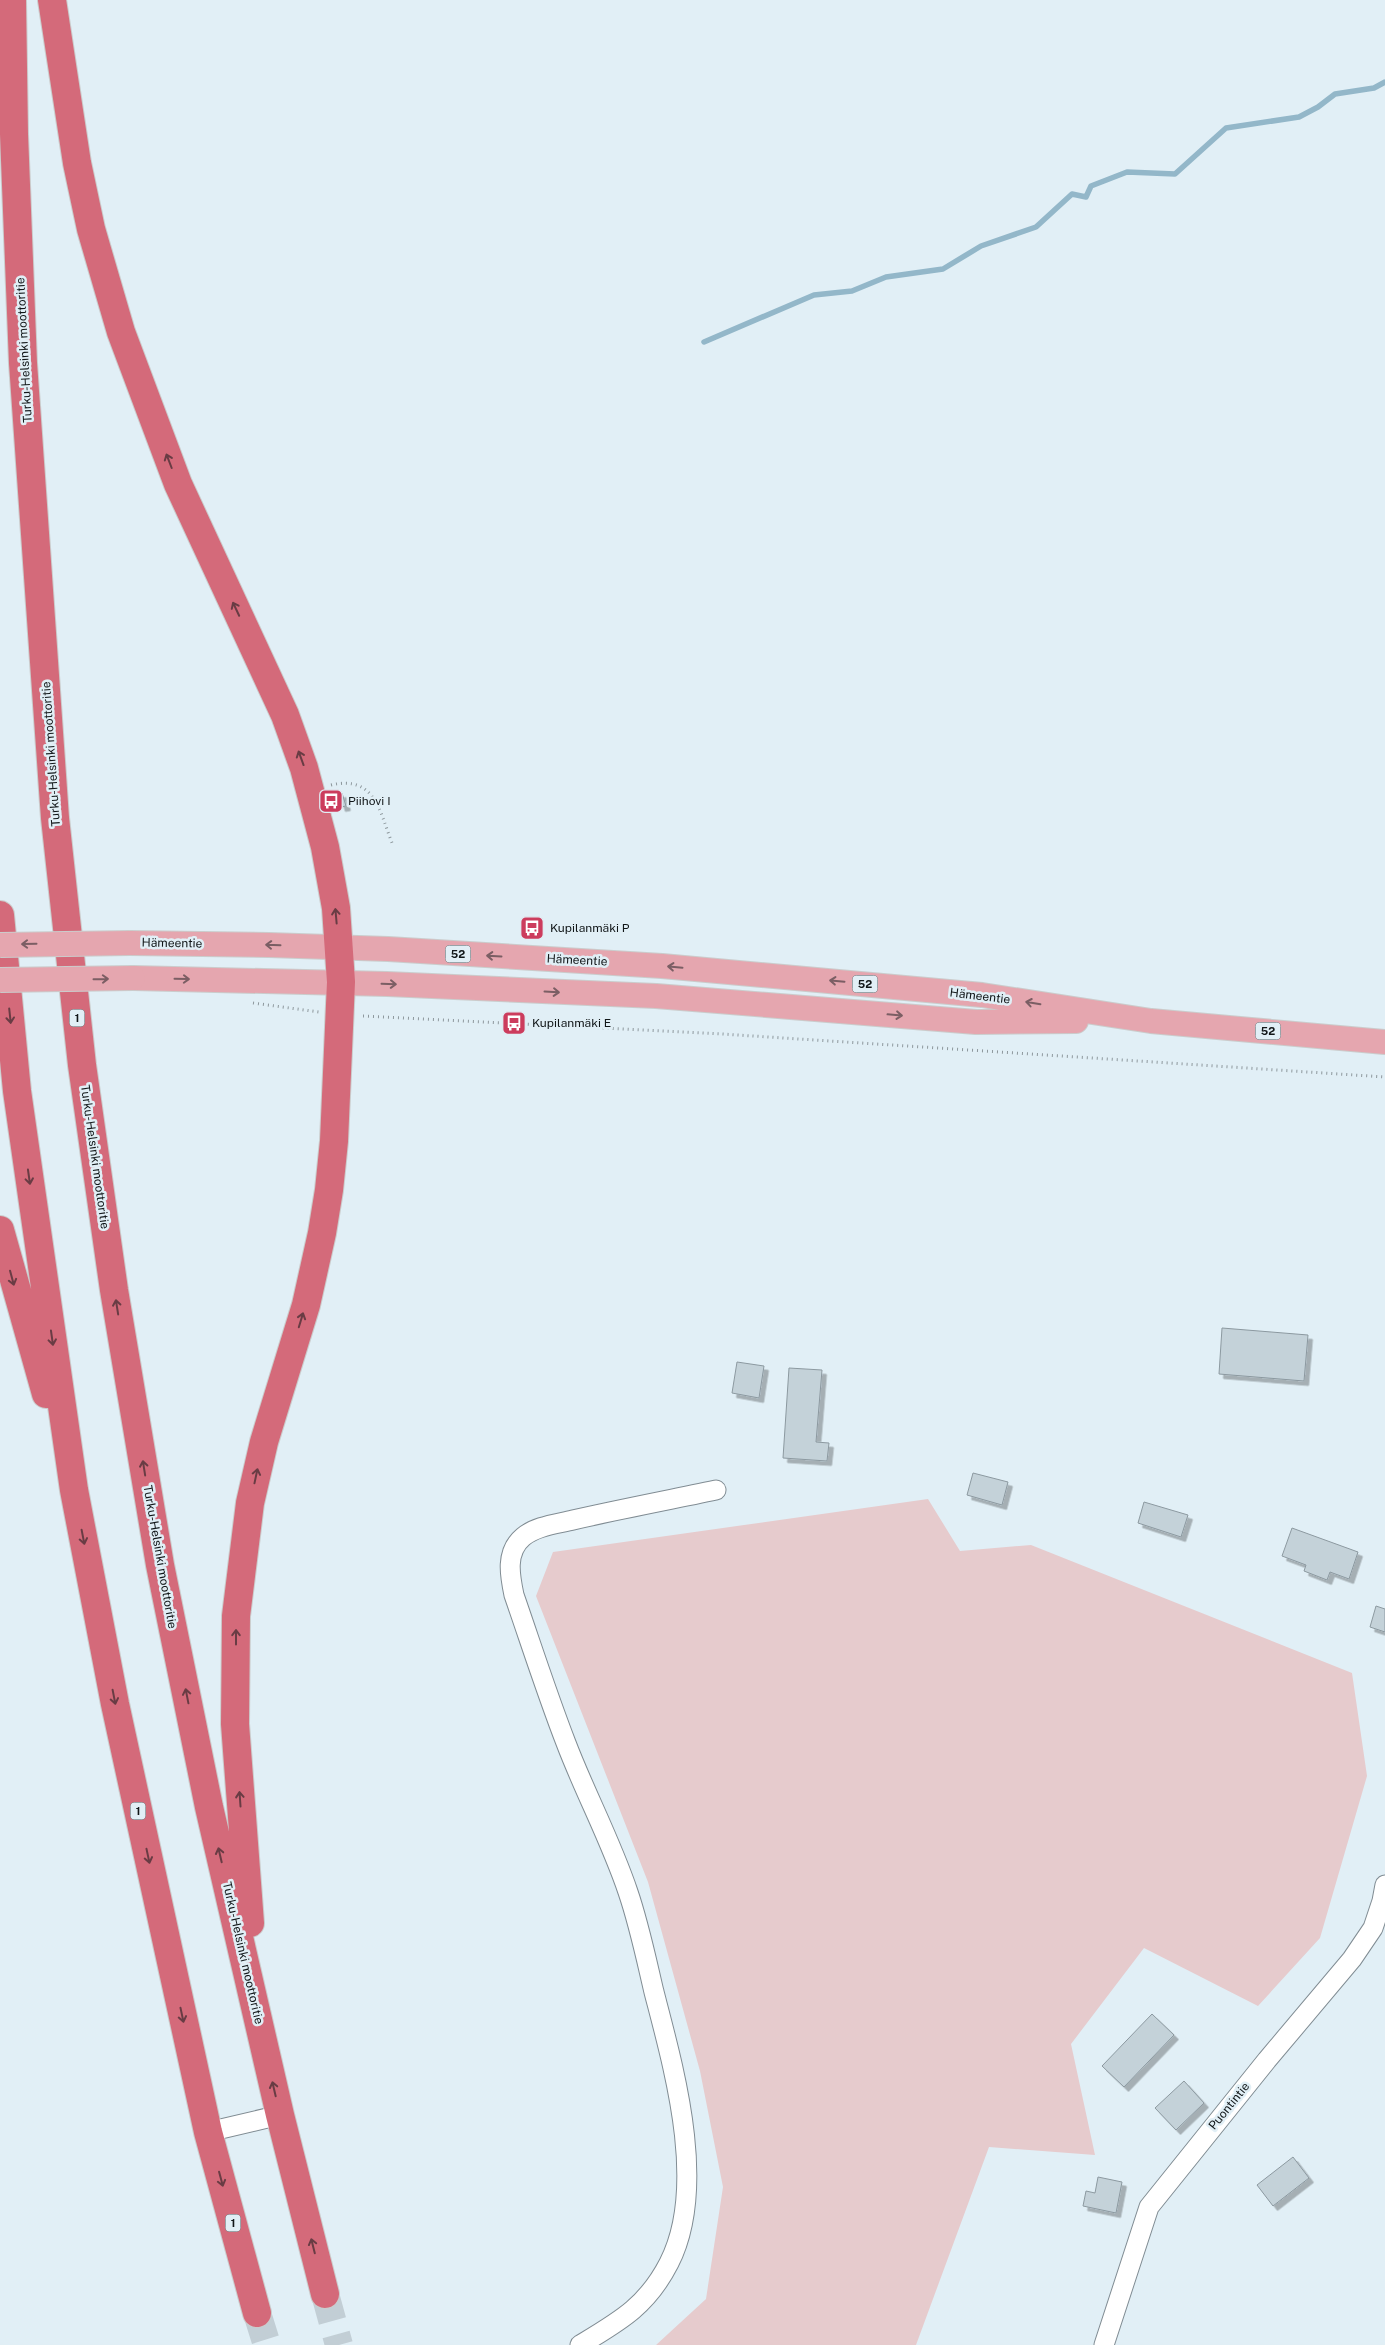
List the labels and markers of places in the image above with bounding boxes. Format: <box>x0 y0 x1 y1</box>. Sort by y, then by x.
bus stop icon: Piihovi I <box>318 788 344 814</box>
place label: Piihovi I <box>348 794 391 808</box>
bus stop icon: Kupilanmäki P <box>519 915 545 941</box>
place label: Kupilanmäki P <box>550 921 630 935</box>
bus stop icon: Kupilanmäki E <box>501 1010 527 1036</box>
place label: Kupilanmäki E <box>532 1016 611 1030</box>

